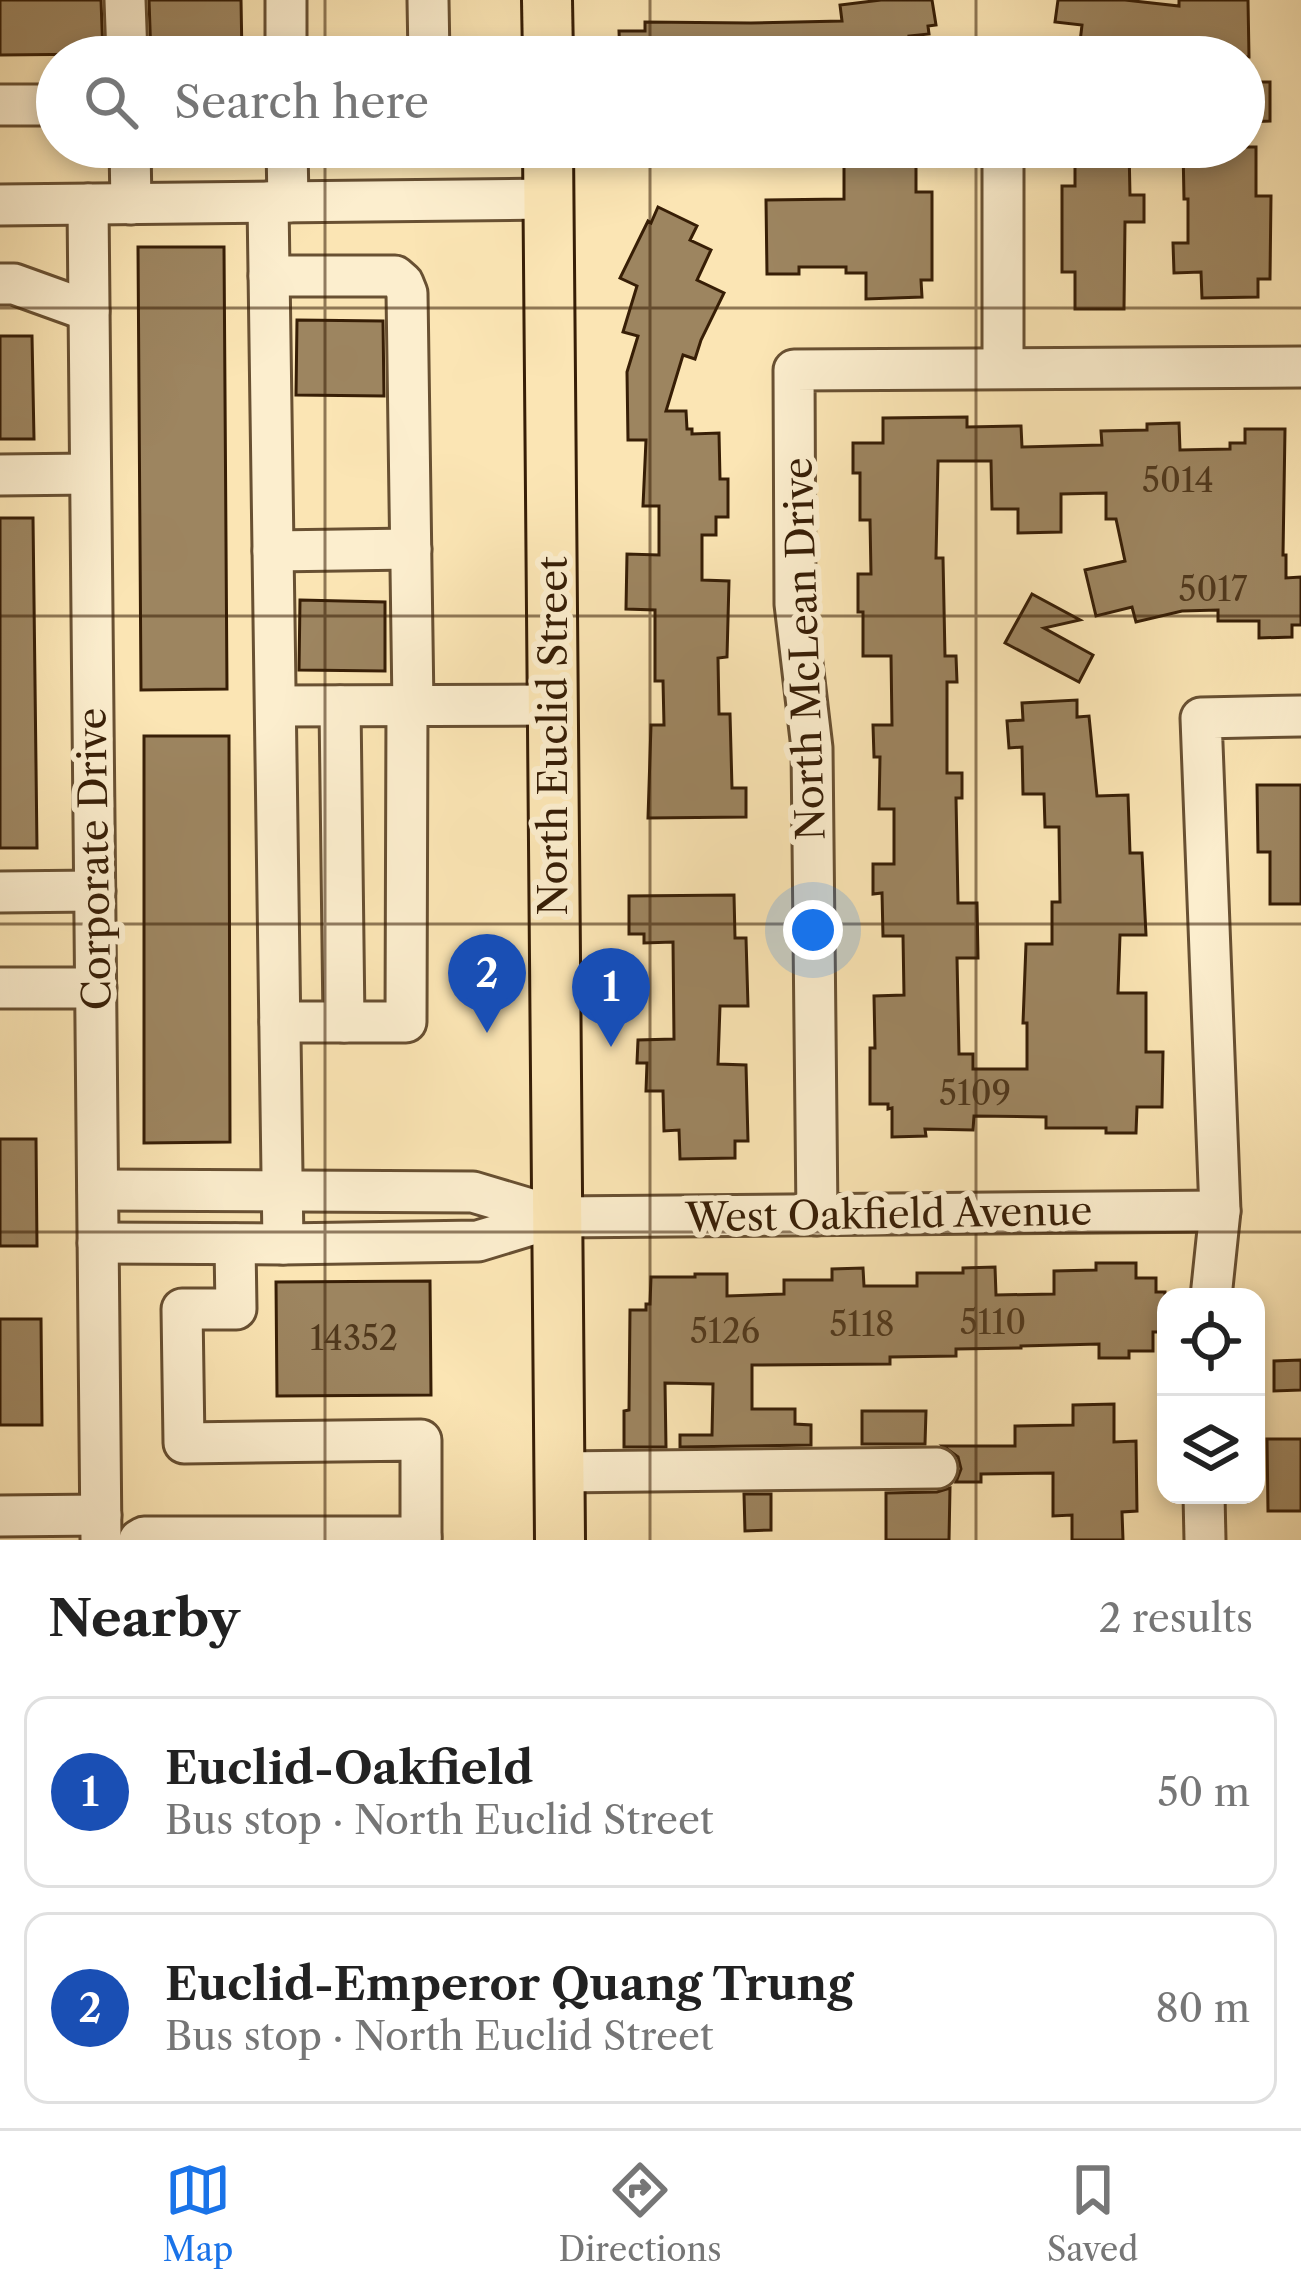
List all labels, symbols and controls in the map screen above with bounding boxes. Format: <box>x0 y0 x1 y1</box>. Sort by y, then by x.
search box <box>36 36 1265 168</box>
icon: search <box>78 69 144 135</box>
text: Search here <box>174 74 429 130</box>
street label: North McLean Drive <box>773 457 835 841</box>
house number: 5014 <box>1142 460 1214 501</box>
street label: North Euclid Street <box>529 556 577 916</box>
house number: 5017 <box>1179 569 1247 610</box>
street label: Corporate Drive <box>67 707 121 1011</box>
your location <box>783 900 843 960</box>
pin: 2 <box>448 934 526 1033</box>
pin: 1 <box>572 948 650 1047</box>
house number: 5109 <box>939 1073 1011 1114</box>
street label: West Oakfield Avenue <box>684 1186 1093 1242</box>
map controls <box>1157 1288 1265 1504</box>
button: locate <box>1157 1288 1265 1396</box>
house number: 5110 <box>960 1302 1026 1343</box>
house number: 5118 <box>829 1304 895 1345</box>
house number: 5126 <box>690 1311 760 1352</box>
house number: 14352 <box>310 1318 398 1359</box>
button: layers <box>1157 1396 1265 1504</box>
text: Nearby <box>48 1587 240 1649</box>
text: 2 results <box>1099 1594 1253 1642</box>
text: Euclid-Oakfield <box>165 1740 533 1796</box>
text: 1 <box>81 1768 99 1816</box>
text: 50 m <box>1157 1768 1250 1816</box>
text: Bus stop · North Euclid Street <box>165 1796 714 1844</box>
text: Euclid-Emperor Quang Trung <box>165 1956 853 2012</box>
text: 2 <box>78 1984 102 2032</box>
text: 80 m <box>1155 1984 1250 2032</box>
text: Bus stop · North Euclid Street <box>165 2012 714 2060</box>
tab: Map <box>163 2157 233 2270</box>
tab: Directions <box>559 2157 722 2270</box>
tab: Saved <box>1047 2157 1138 2270</box>

